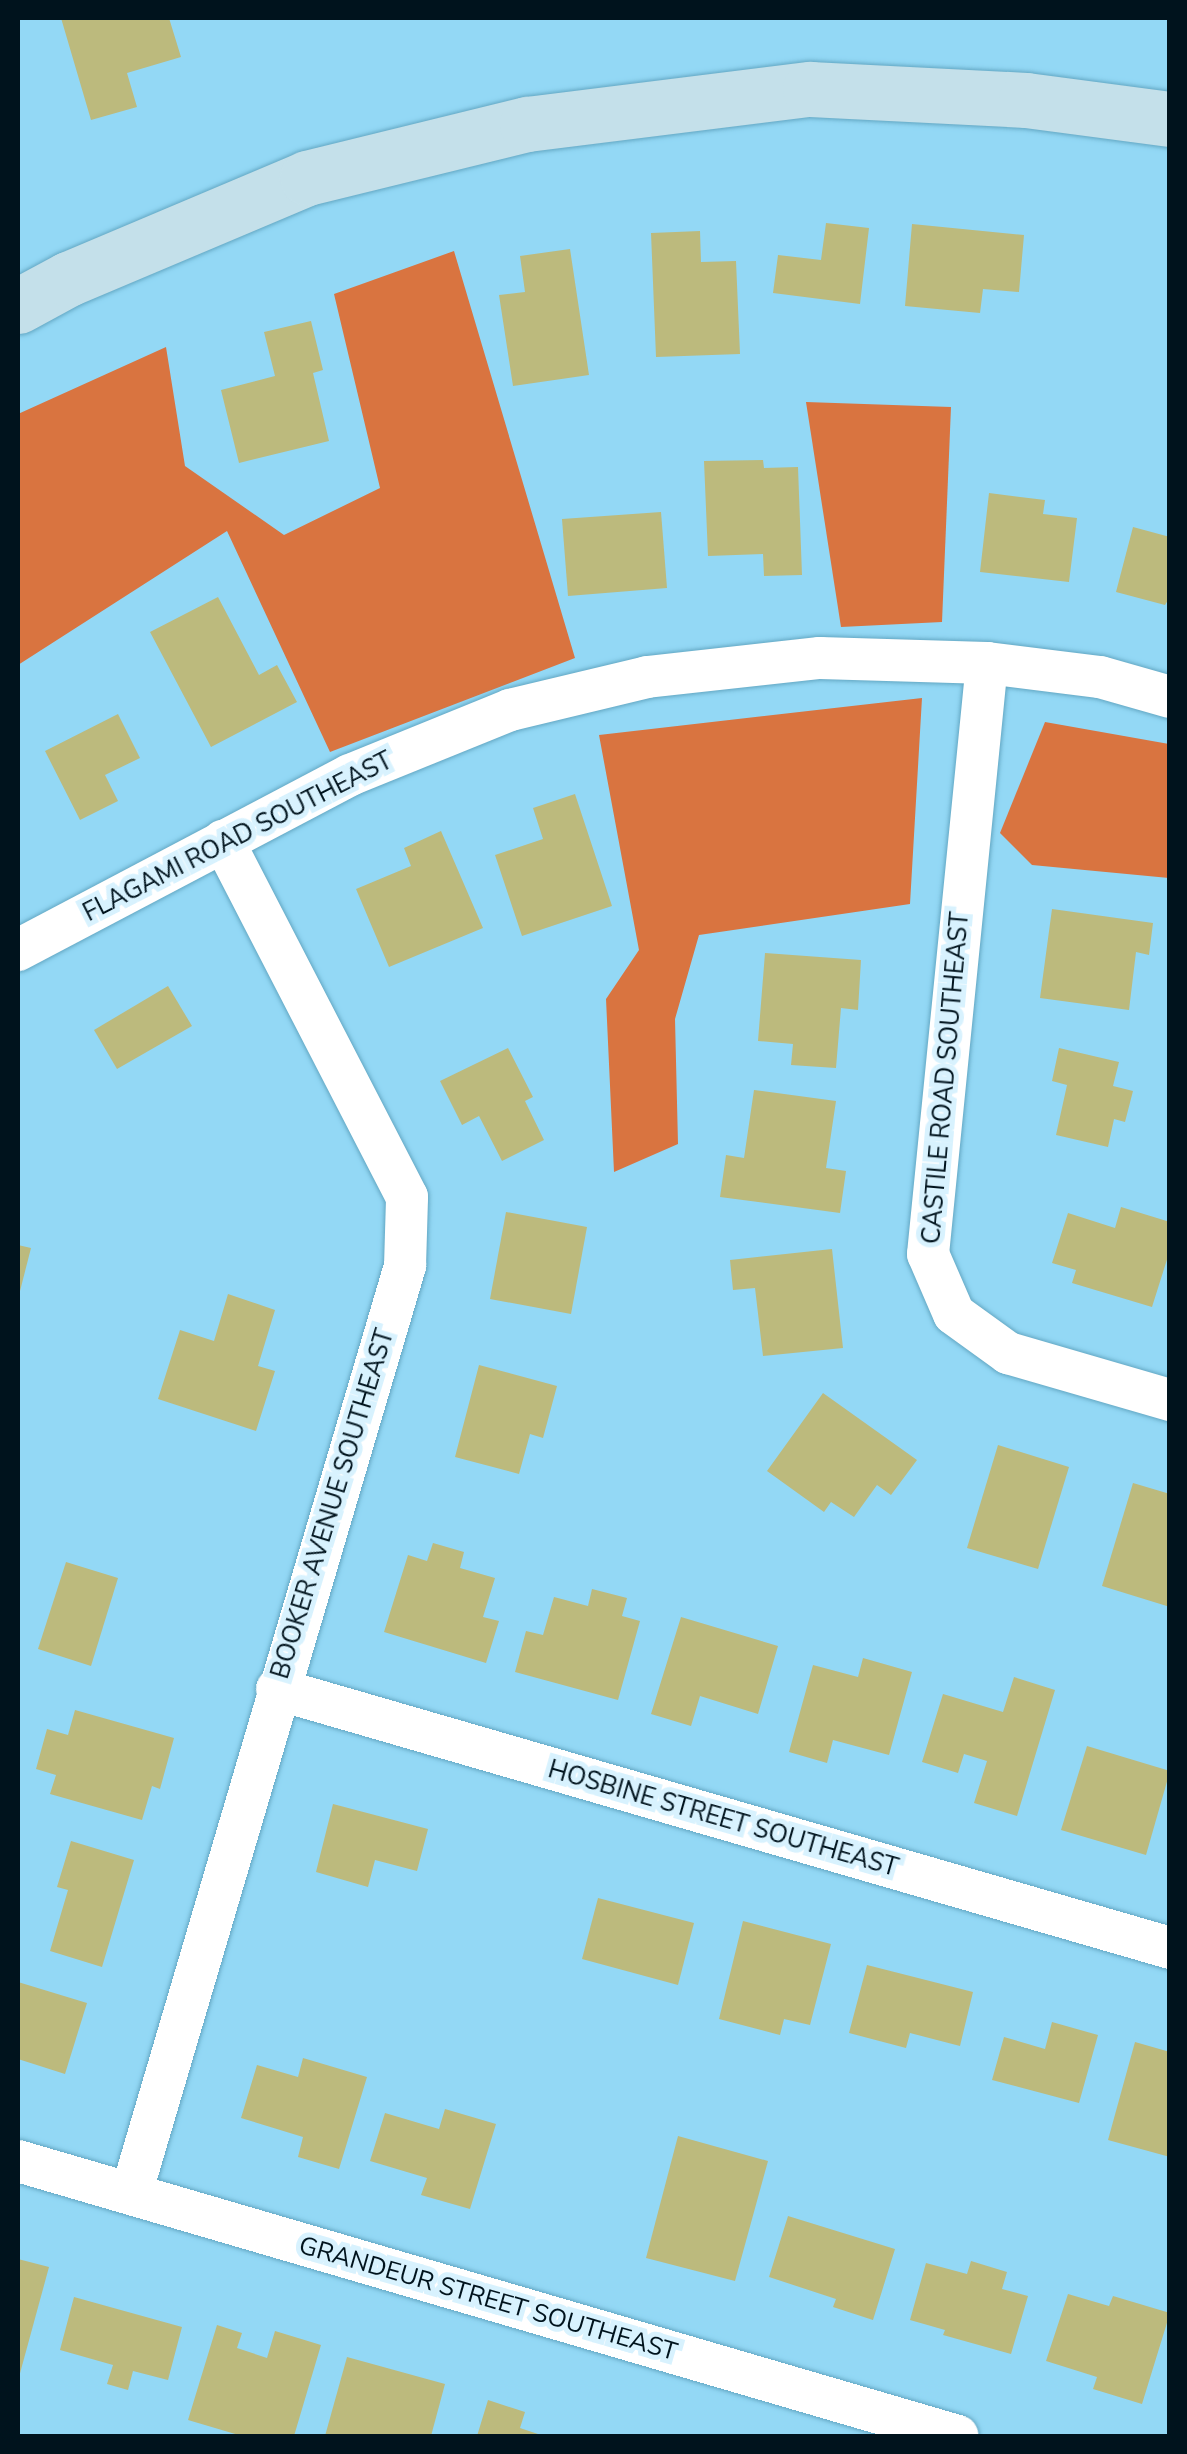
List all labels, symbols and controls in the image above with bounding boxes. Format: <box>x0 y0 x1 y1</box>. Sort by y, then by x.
street label: FLAGAMI ROAD SOUTHEAST <box>78 746 398 928</box>
street label: CASTILE ROAD SOUTHEAST <box>917 911 975 1245</box>
street label: BOOKER AVENUE SOUTHEAST <box>265 1326 401 1682</box>
street label: HOSBINE STREET SOUTHEAST <box>545 1755 901 1883</box>
street label: GRANDEUR STREET SOUTHEAST <box>295 2231 681 2367</box>

